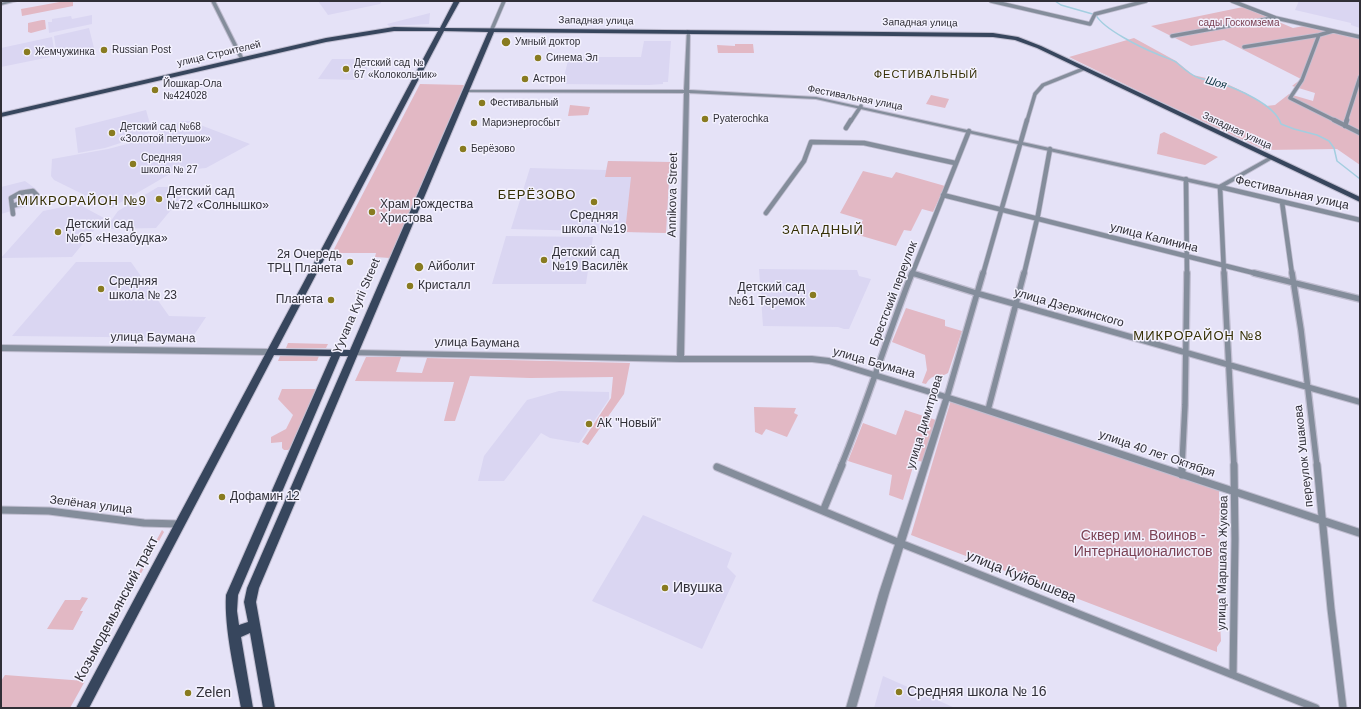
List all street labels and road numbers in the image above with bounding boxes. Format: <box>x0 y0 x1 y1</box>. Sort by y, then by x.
street label: Западная улица <box>558 14 634 28</box>
street label: Западная улица <box>882 16 958 30</box>
street label: улица Строителей <box>176 39 262 69</box>
street label: Фестивальная улица <box>806 83 904 113</box>
street label: Западная улица <box>1200 110 1274 152</box>
street label: Annikova Street <box>665 153 681 237</box>
street label: Фестивальная улица <box>1234 173 1350 213</box>
street label: улица Калинина <box>1108 220 1200 256</box>
street label: Брестский переулок <box>867 239 921 349</box>
street label: Yyvana Kyrli Street <box>330 256 384 356</box>
street label: улица Дзержинского <box>1012 285 1126 331</box>
street label: улица Баумана <box>110 330 196 346</box>
street label: улица Баумана <box>434 335 520 351</box>
street label: улица Баумана <box>831 344 917 382</box>
street label: улица Димитрова <box>904 373 946 471</box>
street label: переулок Ушакова <box>1291 404 1317 508</box>
street label: улица 40 лет Октября <box>1097 427 1217 481</box>
street label: Зелёная улица <box>49 493 133 517</box>
street label: улица Маршала Жукова <box>1215 495 1231 631</box>
street label: Козьмодемьянский тракт <box>72 533 162 685</box>
street label: улица Куйбышева <box>963 547 1079 607</box>

